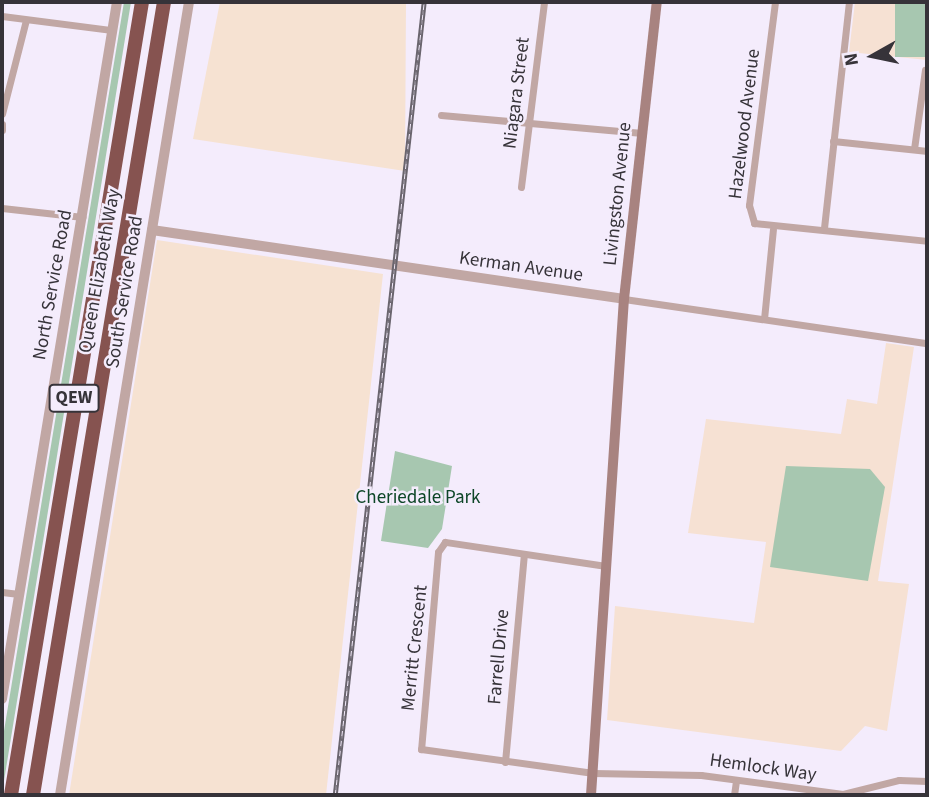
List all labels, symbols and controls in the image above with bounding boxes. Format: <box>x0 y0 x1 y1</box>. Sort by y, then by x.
north arrow <box>838 21 908 91</box>
street label: Niagara Street <box>499 36 535 150</box>
street label: Hazelwood Avenue <box>724 48 766 200</box>
text: N <box>837 51 866 68</box>
street label: Livingston Avenue <box>599 121 637 267</box>
street label: Queen Elizabeth Way <box>74 187 126 355</box>
street label: North Service Road <box>29 208 77 362</box>
street label: South Service Road <box>102 214 148 370</box>
street label: Kerman Avenue <box>458 247 584 287</box>
road number: QEW <box>48 384 100 412</box>
park label: Cheriedale Park <box>355 487 481 509</box>
street label: Merritt Crescent <box>397 584 433 712</box>
street label: Farrell Drive <box>483 608 515 706</box>
street label: Hemlock Way <box>708 749 818 787</box>

